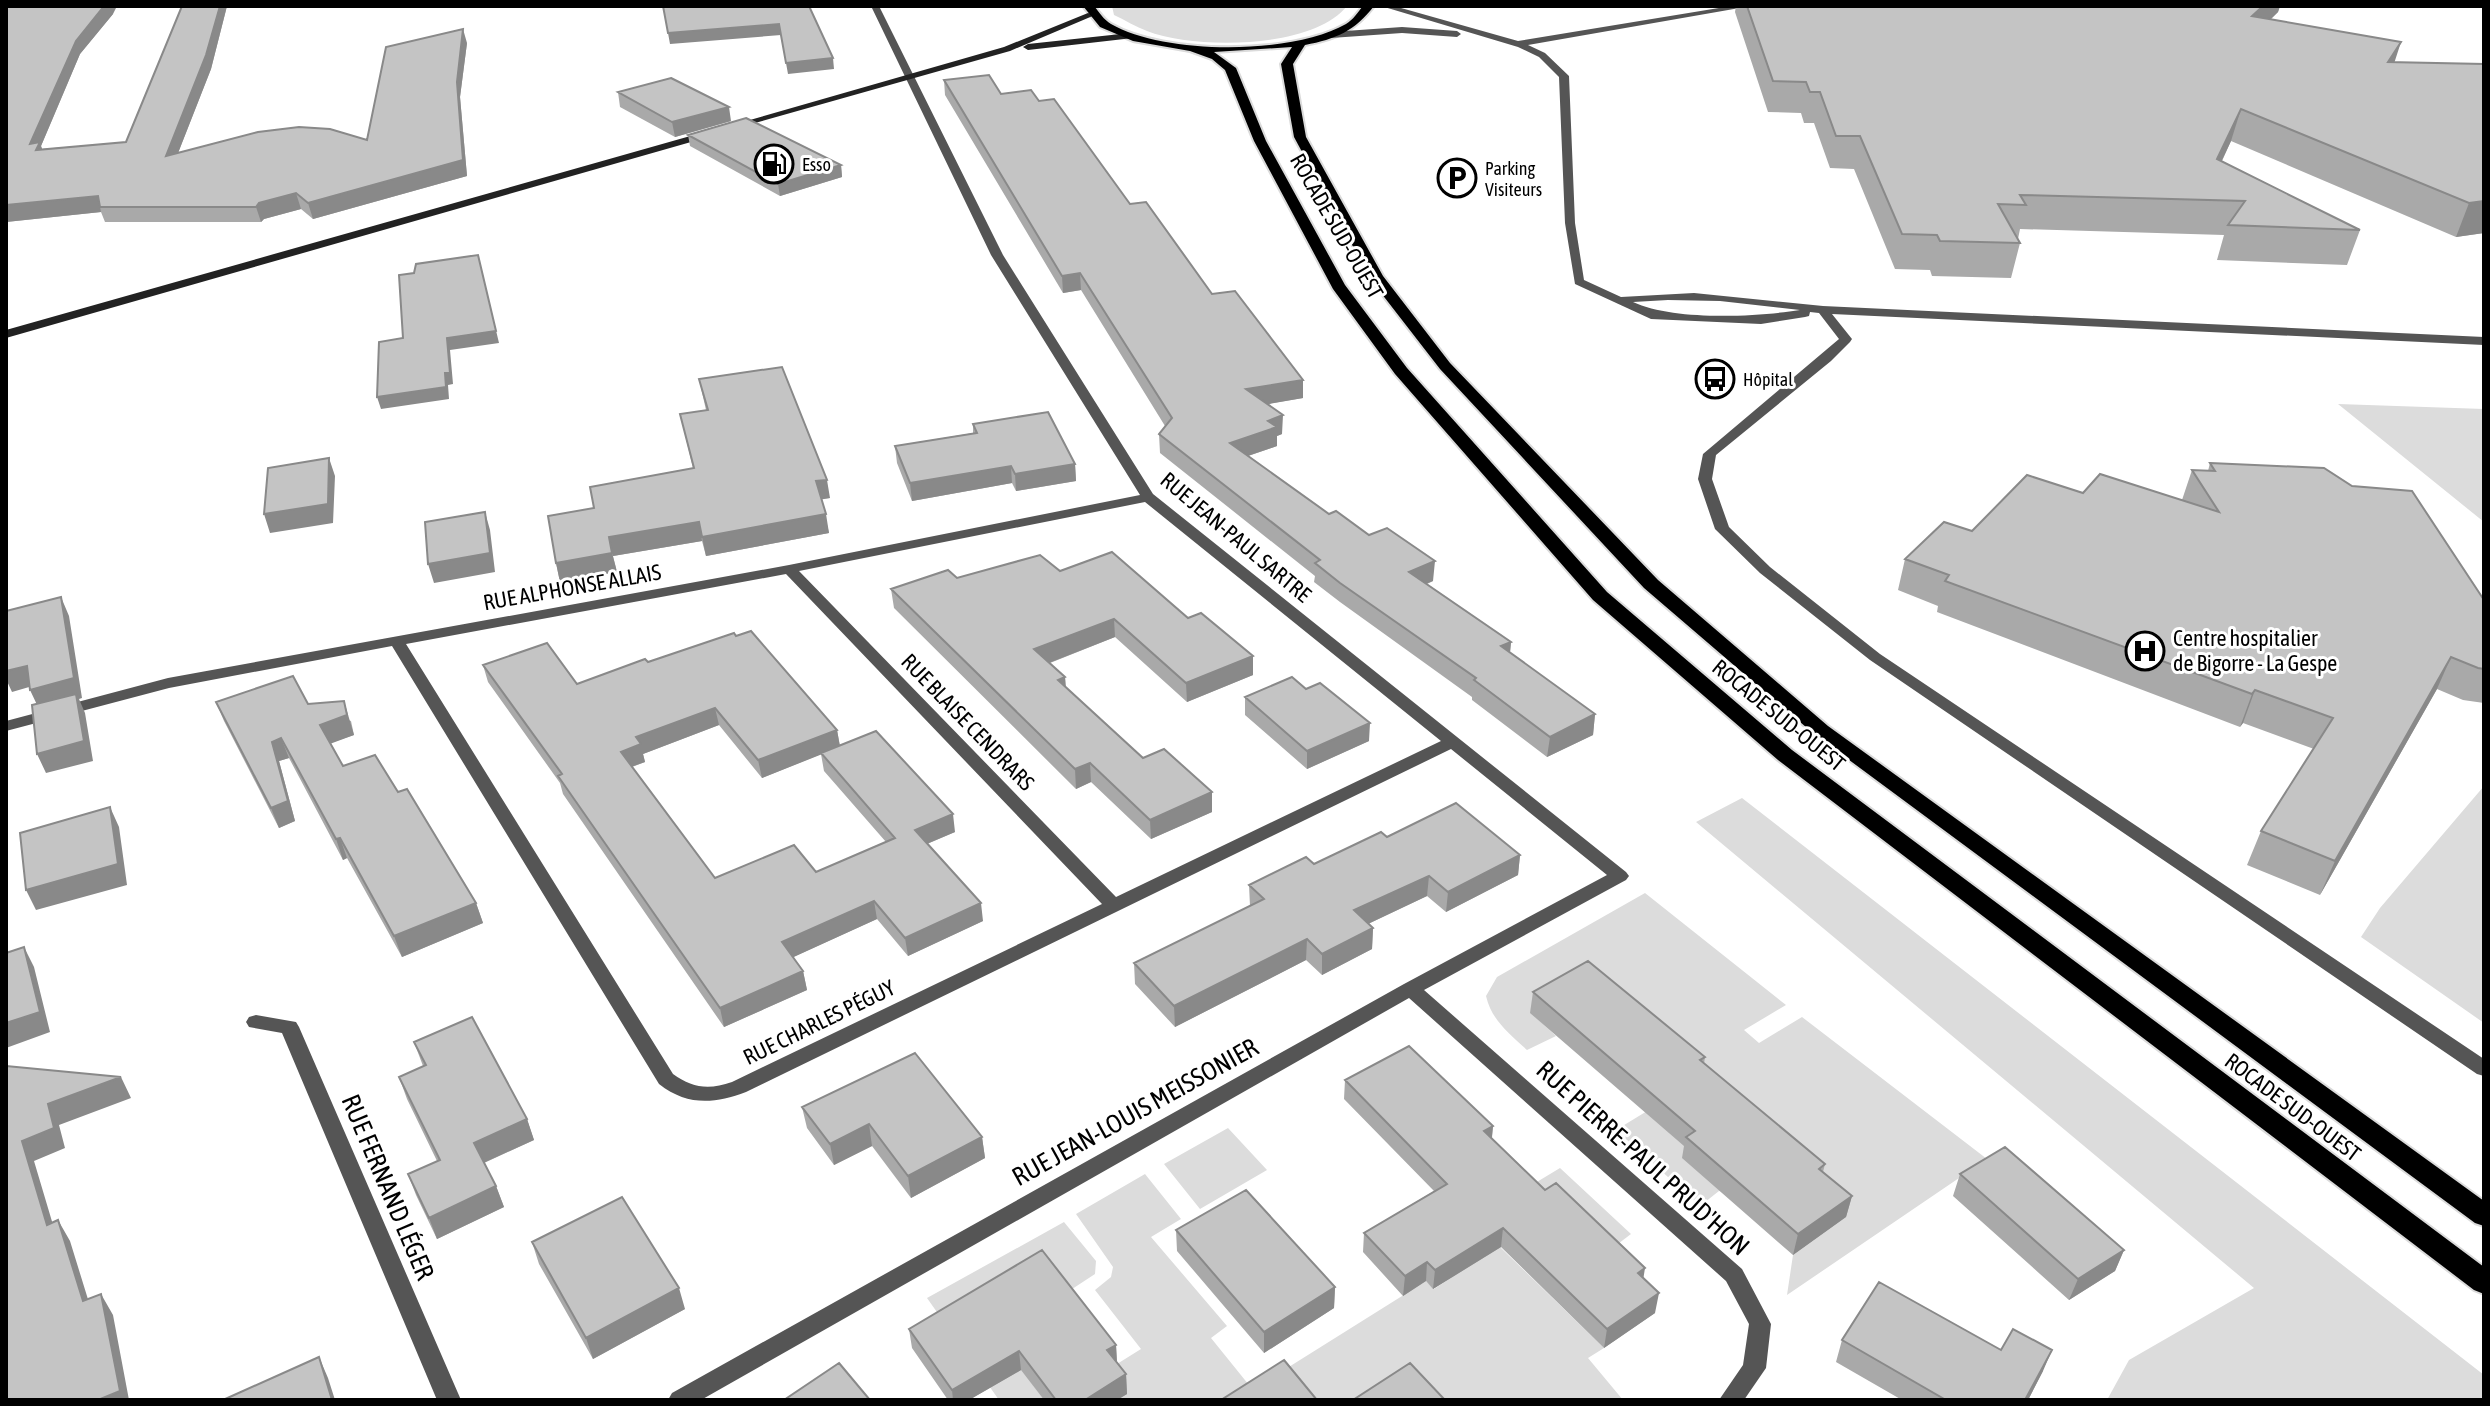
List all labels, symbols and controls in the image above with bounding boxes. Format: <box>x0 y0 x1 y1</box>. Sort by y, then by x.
fuel station icon: Esso <box>753 143 795 185</box>
street label: ROCADE SUD-OUEST <box>1285 149 1389 303</box>
place label: Esso <box>802 154 831 175</box>
parking icon: Parking Visiteurs <box>1436 157 1478 199</box>
place label: Parking Visiteurs <box>1485 158 1542 200</box>
bus stop icon: Hôpital <box>1694 358 1736 400</box>
place label: Hôpital <box>1743 369 1793 390</box>
street label: RUE JEAN-PAUL SARTRE <box>1156 467 1317 608</box>
street label: RUE ALPHONSE ALLAIS <box>481 559 663 615</box>
place label: Centre hospitalier de Bigorre - La Gespe <box>2173 625 2337 676</box>
hospital icon: Centre hospitalier de Bigorre - La Gespe <box>2124 630 2166 672</box>
street label: RUE BLAISE CENDRARS <box>896 648 1040 796</box>
street label: ROCADE SUD-OUEST <box>1707 654 1851 777</box>
street label: RUE CHARLES PÉGUY <box>739 974 899 1070</box>
street label: RUE JEAN-LOUIS MEISSONIER <box>1007 1032 1263 1192</box>
street label: ROCADE SUD-OUEST <box>2220 1048 2366 1167</box>
street label: RUE PIERRE-PAUL PRUD'HON <box>1530 1055 1756 1261</box>
street label: RUE FERNAND LÉGER <box>335 1090 441 1284</box>

